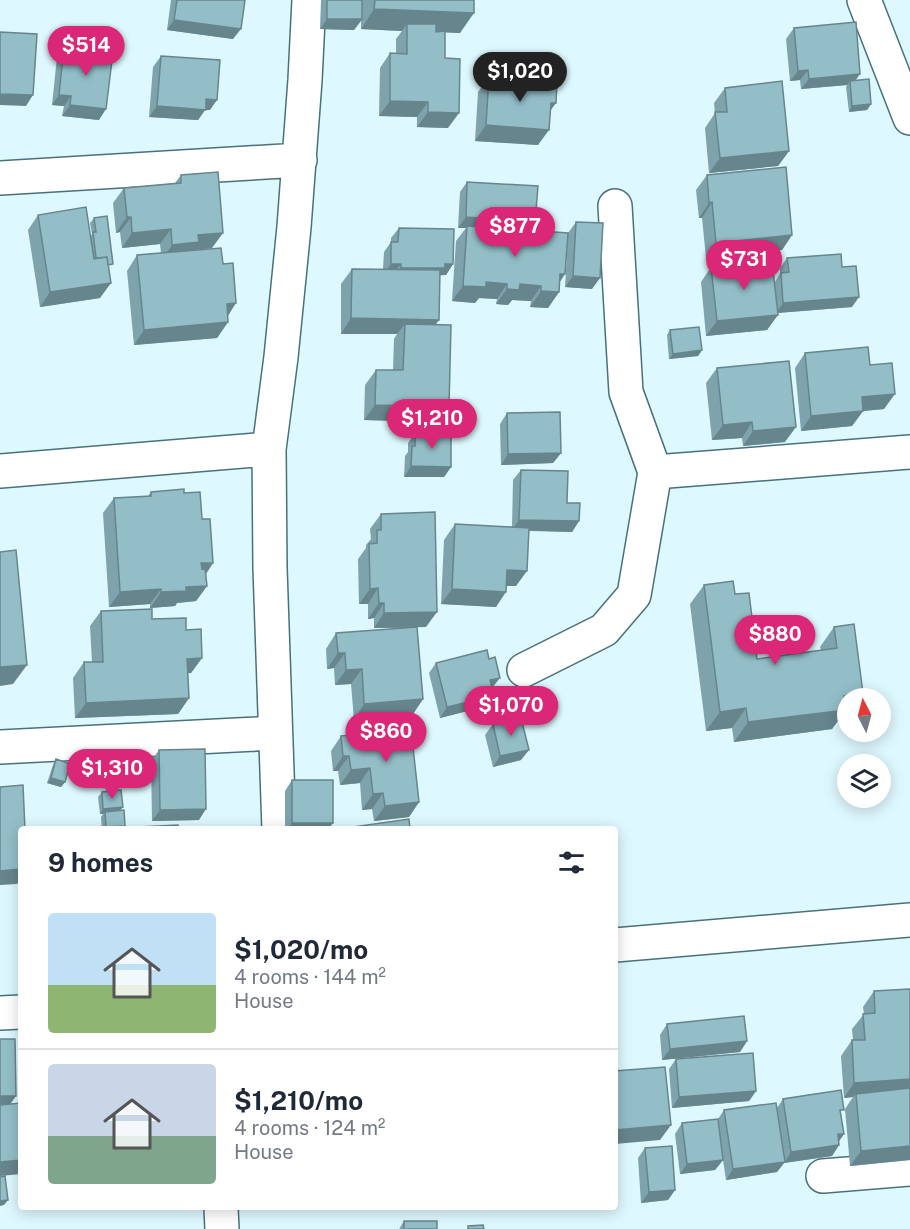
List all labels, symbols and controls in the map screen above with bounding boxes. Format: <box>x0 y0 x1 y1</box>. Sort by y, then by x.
pin: $514 <box>50 26 122 77</box>
text: $514 <box>62 33 110 57</box>
pin: $1,020 <box>471 52 569 103</box>
text: $1,020 <box>487 59 553 83</box>
pin: $877 <box>479 207 551 258</box>
text: $877 <box>489 214 541 238</box>
pin: $731 <box>708 240 780 291</box>
text: $731 <box>720 247 768 271</box>
pin: $1,210 <box>383 399 481 450</box>
text: $1,210 <box>401 406 463 430</box>
pin: $880 <box>739 615 811 666</box>
text: $880 <box>748 622 802 646</box>
pin: $1,070 <box>462 686 560 737</box>
north arrow <box>837 688 891 742</box>
map controls <box>837 688 891 808</box>
text: $1,070 <box>478 693 544 717</box>
pin: $860 <box>350 712 422 763</box>
text: $860 <box>359 719 413 743</box>
pin: $1,310 <box>63 749 161 800</box>
button: layers <box>837 754 891 808</box>
text: $1,310 <box>81 756 143 780</box>
icon: filters <box>555 846 588 879</box>
text: 9 homes <box>48 847 153 878</box>
text: $1,020/mo <box>234 934 368 965</box>
icon: home <box>96 937 168 1009</box>
text: 4 rooms · 144 m² <box>234 965 386 989</box>
text: House <box>234 989 294 1013</box>
text: $1,210/mo <box>234 1085 363 1116</box>
icon: home <box>96 1088 168 1160</box>
text: 4 rooms · 124 m² <box>234 1116 385 1140</box>
text: House <box>234 1140 294 1164</box>

